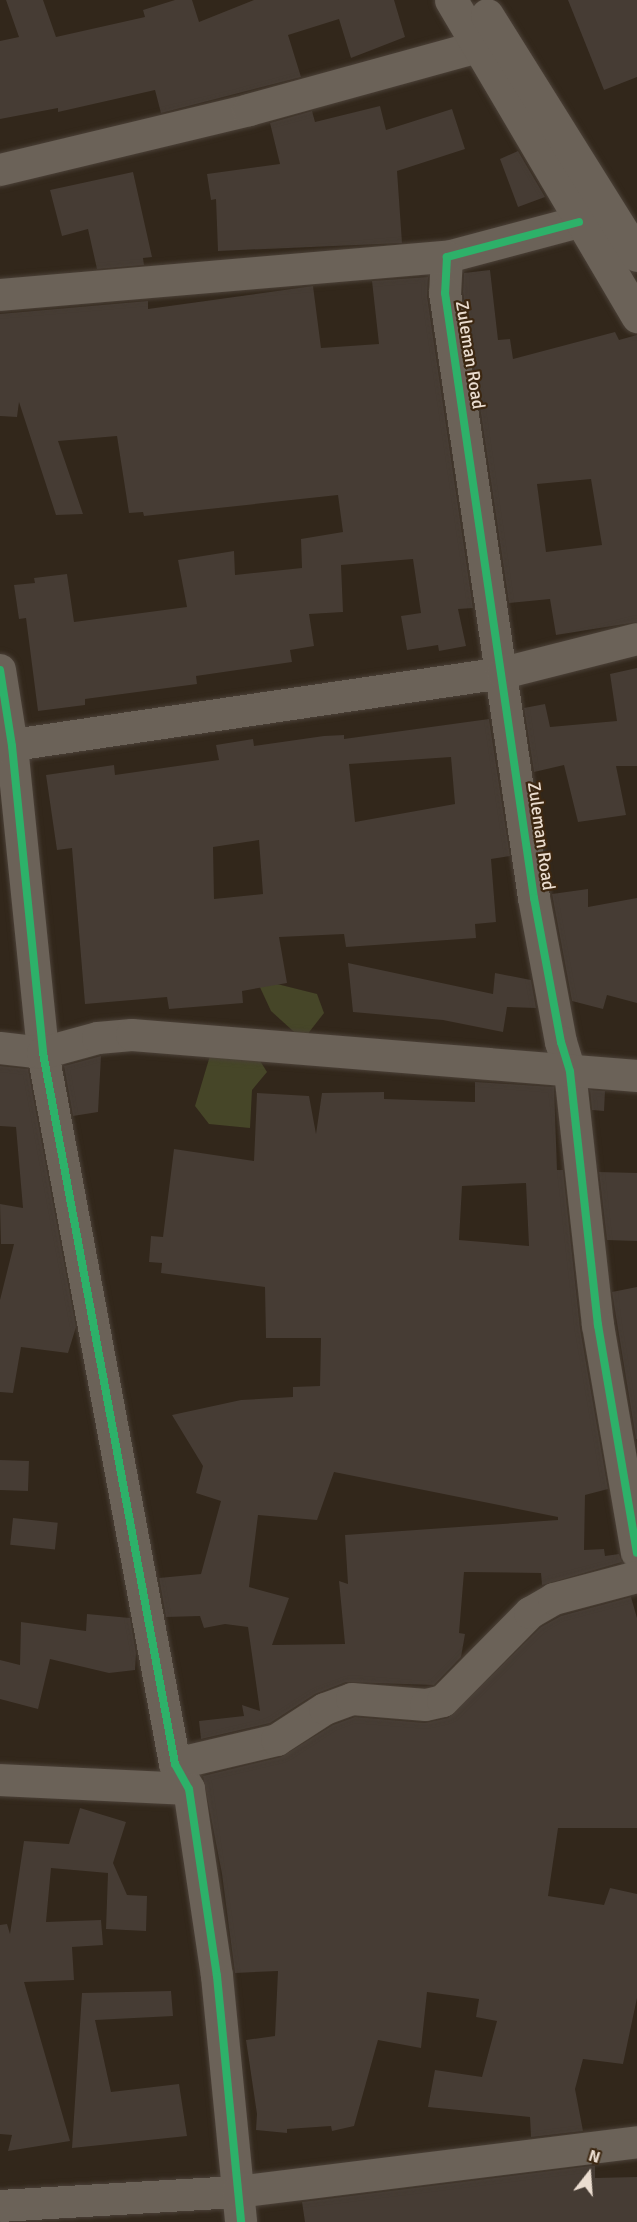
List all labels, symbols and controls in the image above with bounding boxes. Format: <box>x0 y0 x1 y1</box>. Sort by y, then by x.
street label: Zuleman Road <box>451 299 489 411</box>
street label: Zuleman Road <box>523 780 559 892</box>
north arrow <box>559 2144 619 2204</box>
text: N <box>586 2146 603 2168</box>

